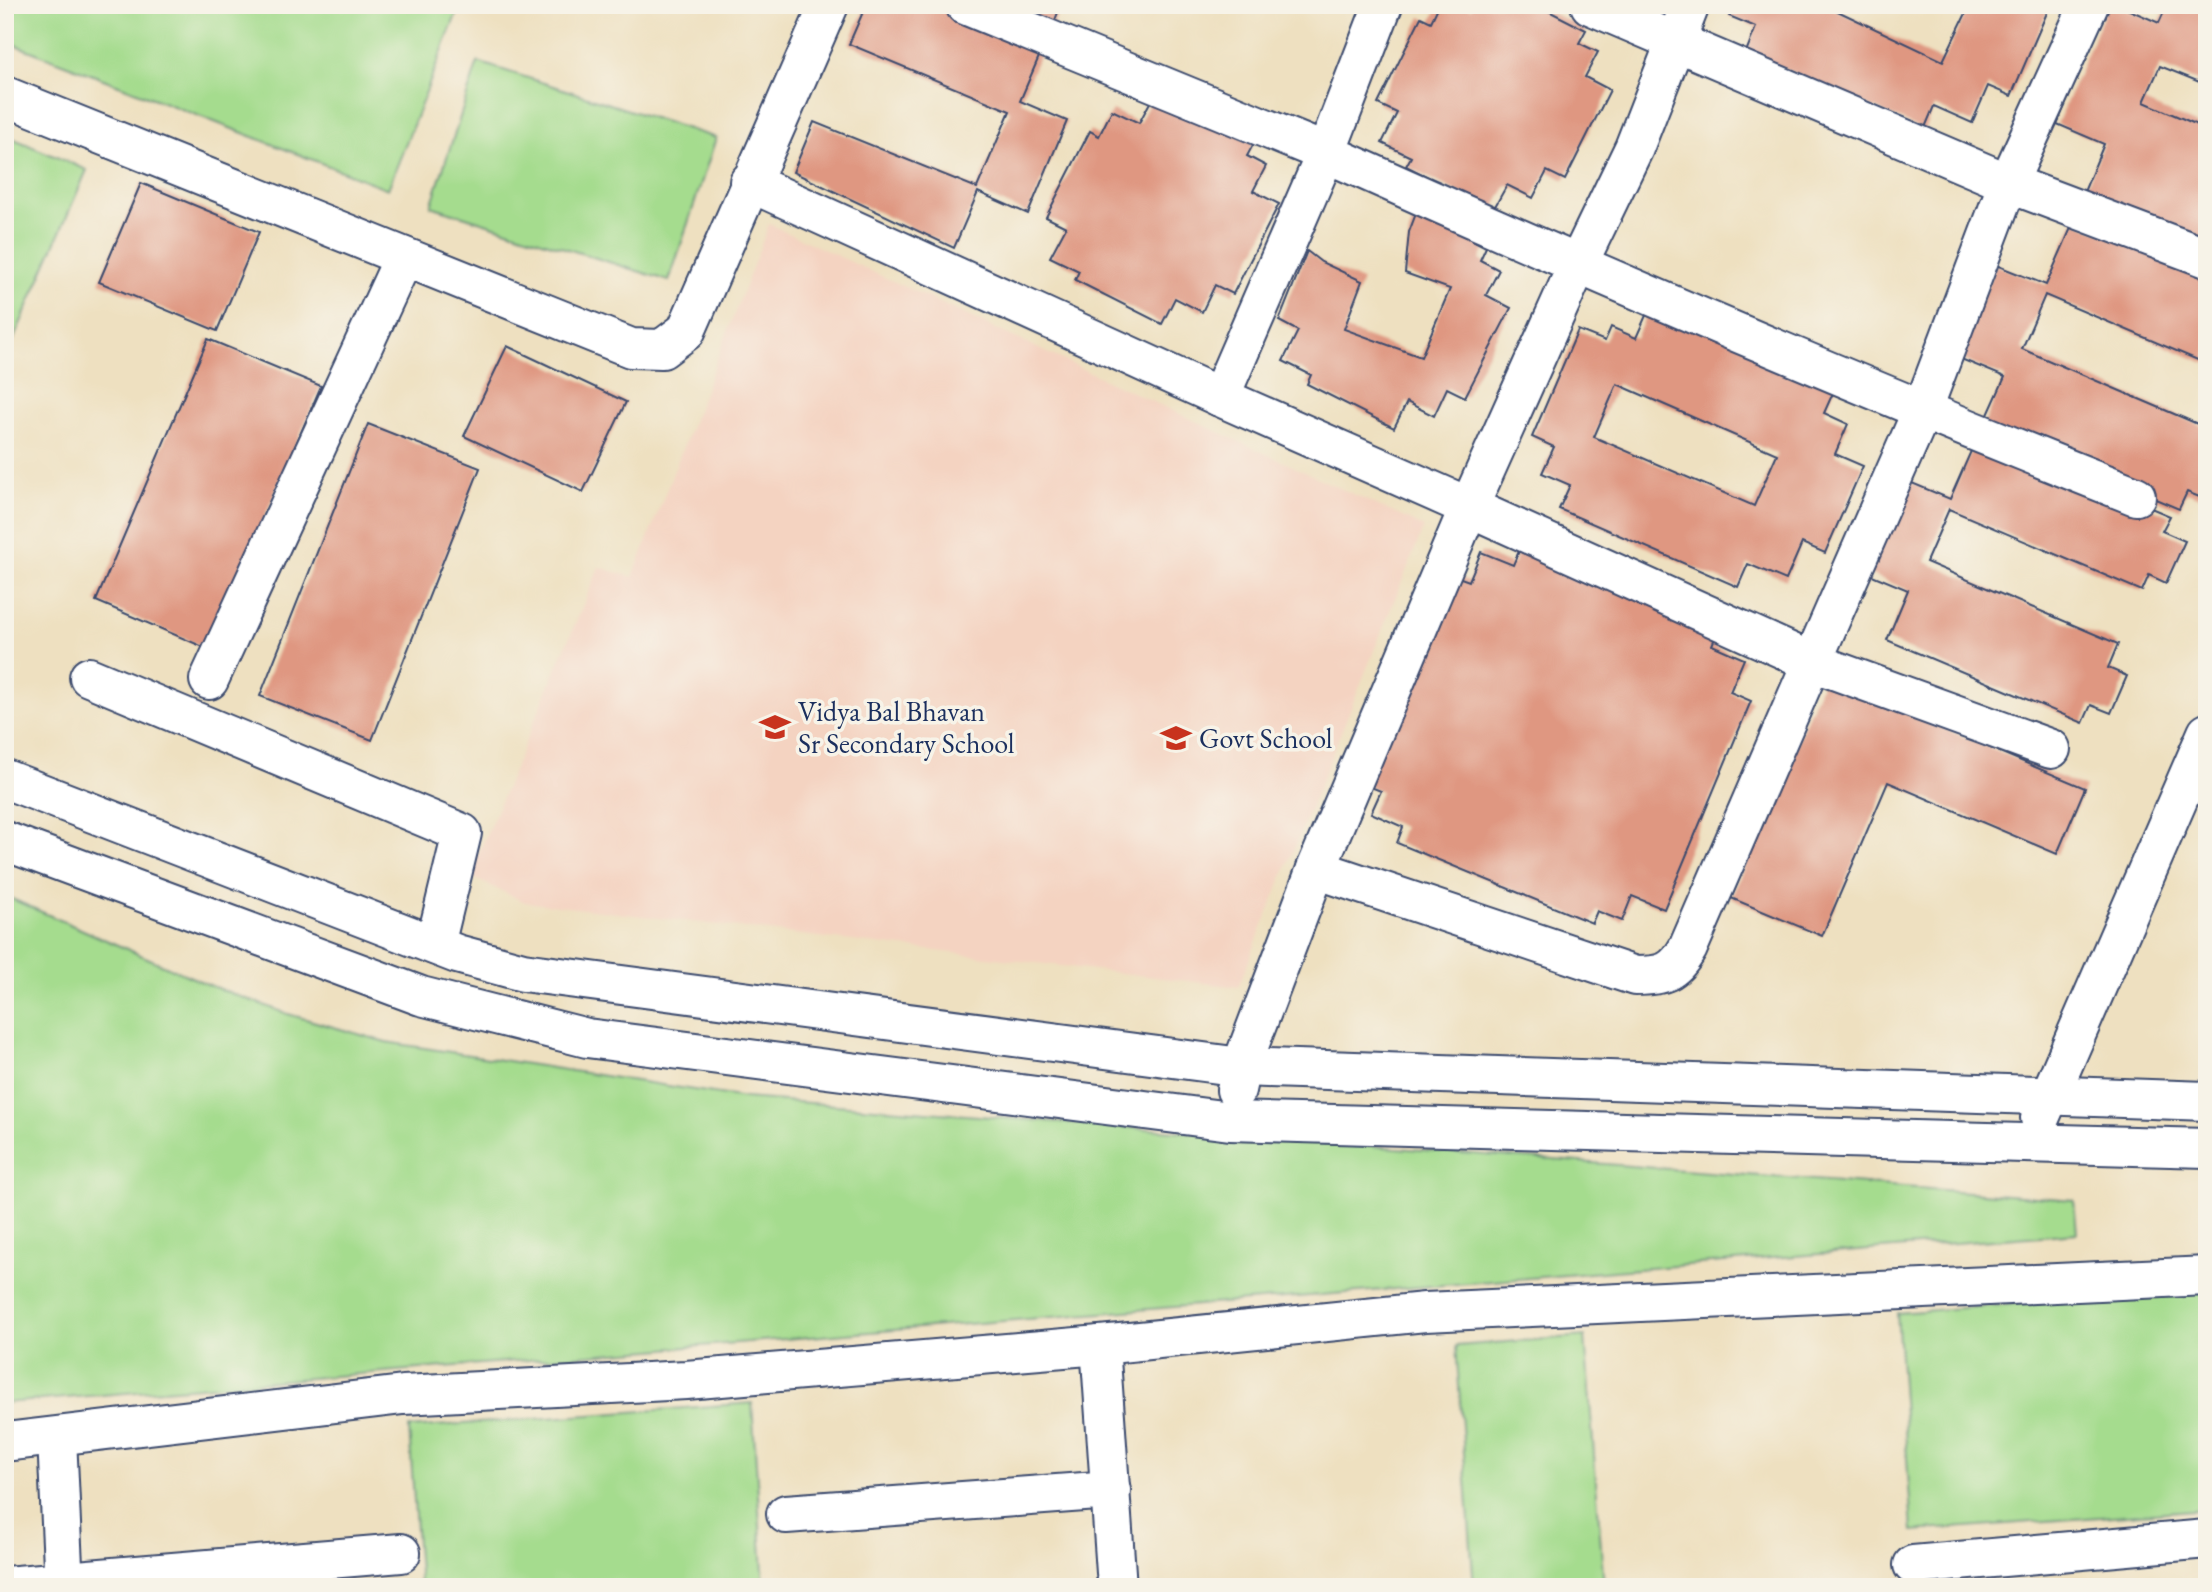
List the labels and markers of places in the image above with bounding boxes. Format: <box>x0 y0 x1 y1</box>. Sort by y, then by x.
place label: Vidya Bal Bhavan Sr Secondary School <box>798 693 1015 761</box>
school or university icon: Vidya Bal Bhavan Sr Secondary School <box>758 710 792 744</box>
place label: Govt School <box>1199 720 1333 756</box>
school or university icon: Govt School <box>1159 721 1193 755</box>

